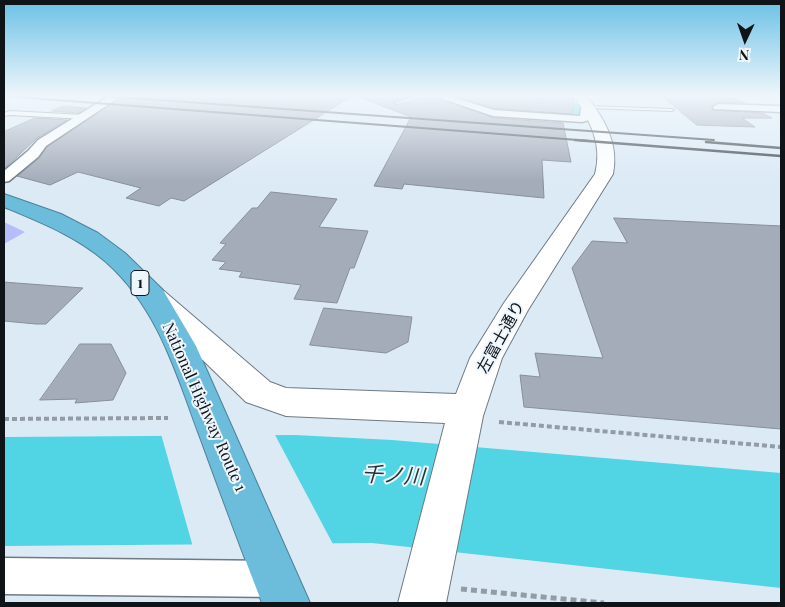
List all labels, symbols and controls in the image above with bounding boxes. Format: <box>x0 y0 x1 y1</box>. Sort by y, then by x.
north arrow <box>720 15 770 65</box>
text: N <box>739 46 750 65</box>
road number: 1 <box>131 270 149 296</box>
street label: 左富士通り <box>473 297 529 377</box>
street label: National Highway Route 1 <box>158 320 250 494</box>
water label: 千ノ川 <box>361 462 425 490</box>

